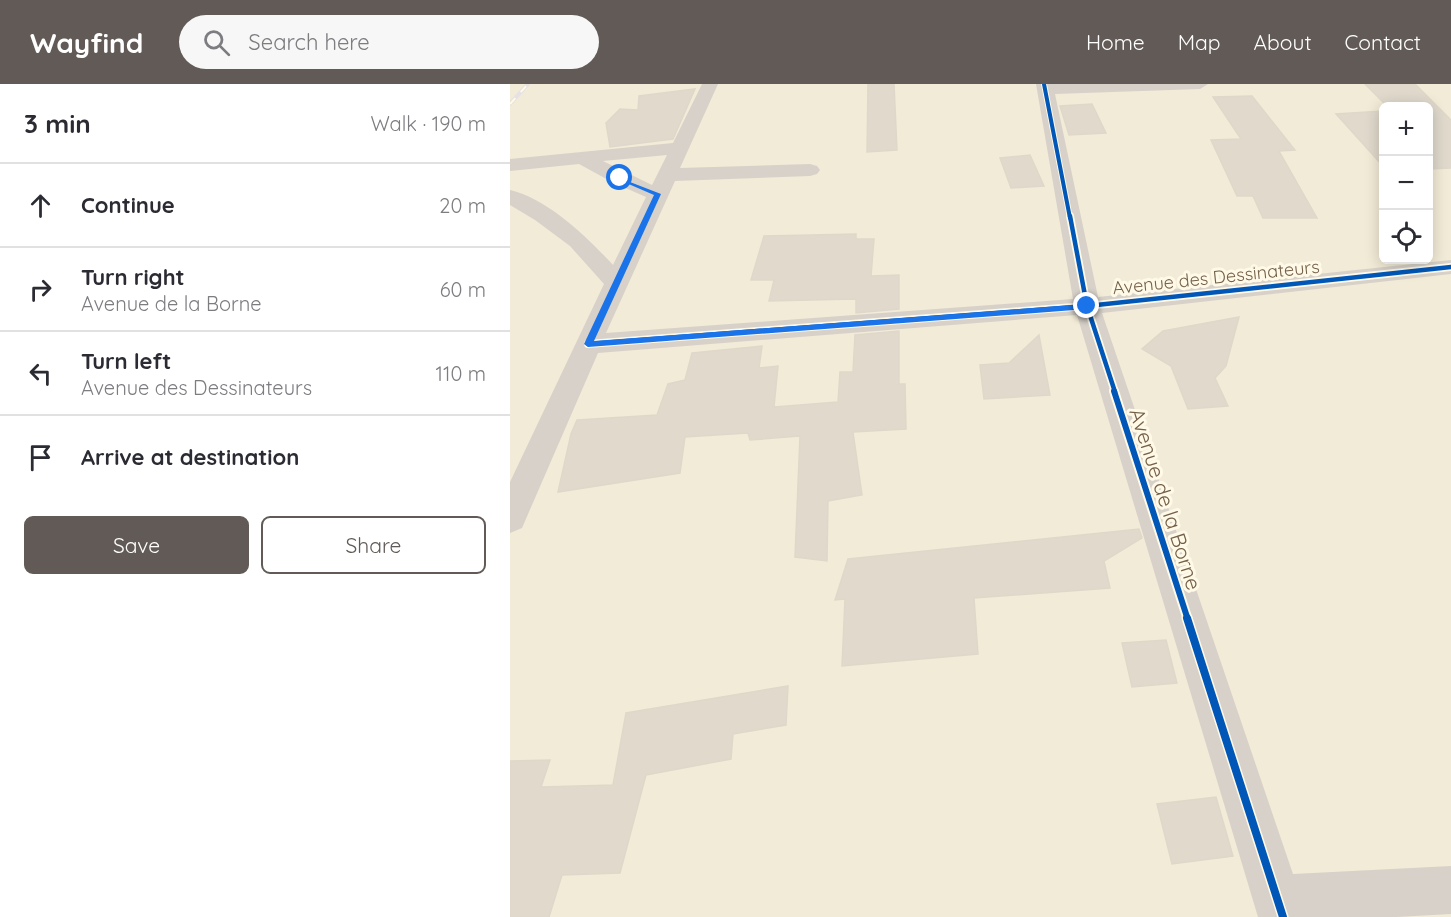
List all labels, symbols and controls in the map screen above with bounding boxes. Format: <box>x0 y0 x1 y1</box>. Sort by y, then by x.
search box <box>179 15 599 69</box>
text: Wayfind <box>30 25 143 60</box>
icon: search <box>200 26 233 59</box>
text: Search here <box>248 28 370 56</box>
text: Home <box>1086 29 1145 55</box>
text: Map <box>1178 29 1221 55</box>
text: About <box>1254 29 1312 55</box>
text: Contact <box>1345 29 1421 55</box>
map controls <box>1379 102 1433 264</box>
button: + <box>1379 102 1433 156</box>
text: 3 min <box>24 107 91 140</box>
text: Walk · 190 m <box>370 111 486 136</box>
button: − <box>1379 156 1433 210</box>
route start <box>606 164 632 190</box>
icon: ahead <box>24 189 57 222</box>
text: Continue <box>81 191 175 219</box>
text: 20 m <box>439 193 486 218</box>
button: locate <box>1379 210 1433 264</box>
street label: Avenue des Dessinateurs <box>1111 255 1321 299</box>
text: Turn right <box>81 263 185 291</box>
icon: right <box>24 273 57 306</box>
text: 60 m <box>440 277 486 302</box>
text: Avenue de la Borne <box>81 291 262 316</box>
route end <box>1073 292 1099 318</box>
text: Turn left <box>81 347 171 375</box>
icon: left <box>24 357 57 390</box>
text: 110 m <box>436 361 486 386</box>
text: Avenue des Dessinateurs <box>81 375 312 400</box>
street label: Avenue de la Borne <box>1124 405 1208 593</box>
icon: arrive <box>24 441 57 474</box>
text: Arrive at destination <box>81 443 299 471</box>
button: Save <box>24 516 249 574</box>
button: Share <box>261 516 486 574</box>

